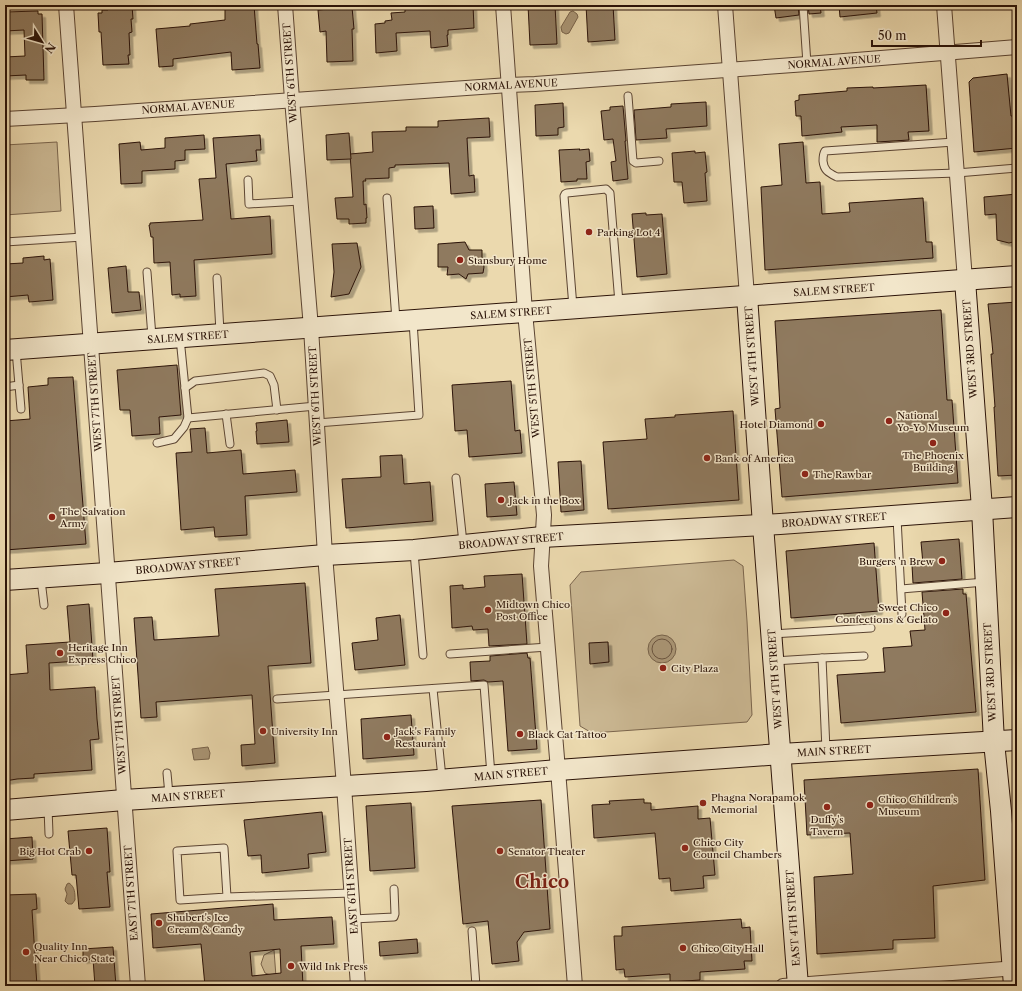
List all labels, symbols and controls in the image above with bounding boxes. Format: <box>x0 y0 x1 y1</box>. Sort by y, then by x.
north arrow <box>22 22 62 62</box>
street label: WEST 6TH STREET <box>280 22 300 124</box>
scale bar <box>872 22 981 48</box>
text: 50 m <box>878 28 907 43</box>
text: N <box>41 40 58 56</box>
street label: NORMAL AVENUE <box>787 52 881 72</box>
street label: NORMAL AVENUE <box>464 76 558 94</box>
street label: NORMAL AVENUE <box>141 97 235 117</box>
place label: Parking Lot 4 <box>597 226 661 239</box>
marker: Parking Lot 4 <box>584 227 594 237</box>
place label: Stansbury Home <box>468 254 548 267</box>
marker: Stansbury Home <box>455 255 465 265</box>
street label: SALEM STREET <box>793 281 876 299</box>
street label: WEST 3RD STREET <box>960 298 980 400</box>
street label: SALEM STREET <box>470 304 553 322</box>
street label: WEST 4TH STREET <box>742 305 762 407</box>
street label: SALEM STREET <box>147 328 230 346</box>
street label: WEST 5TH STREET <box>521 337 543 439</box>
street label: WEST 6TH STREET <box>306 345 324 447</box>
street label: WEST 7TH STREET <box>85 351 105 453</box>
place label: National Yo-Yo Museum <box>896 409 970 434</box>
marker: National Yo-Yo Museum <box>884 416 894 426</box>
place label: Hotel Diamond <box>740 418 813 431</box>
marker: Hotel Diamond <box>816 419 826 429</box>
marker: The Phoenix Building <box>928 438 938 448</box>
place label: The Phoenix Building <box>902 449 964 474</box>
place label: Bank of America <box>715 452 795 465</box>
marker: Bank of America <box>702 453 712 463</box>
place label: The Rawbar <box>813 468 872 481</box>
marker: The Rawbar <box>800 469 810 479</box>
place label: Jack in the Box <box>507 494 580 507</box>
marker: Jack in the Box <box>496 495 506 505</box>
place label: The Salvation Army <box>59 505 126 530</box>
street label: BROADWAY STREET <box>781 510 888 530</box>
marker: The Salvation Army <box>47 512 57 522</box>
street label: BROADWAY STREET <box>458 530 565 552</box>
street label: BROADWAY STREET <box>135 555 242 577</box>
place label: Burgers 'n Brew <box>859 555 935 568</box>
marker: Burgers 'n Brew <box>937 556 947 566</box>
place label: Midtown Chico Post Office <box>496 598 570 623</box>
place label: Sweet Chico Confections & Gelato <box>835 601 938 626</box>
marker: Midtown Chico Post Office <box>483 605 493 615</box>
marker: Sweet Chico Confections & Gelato <box>941 608 951 618</box>
street label: WEST 3RD STREET <box>981 622 999 723</box>
street label: WEST 4TH STREET <box>765 628 785 730</box>
place label: Heritage Inn Express Chico <box>68 641 136 666</box>
marker: Heritage Inn Express Chico <box>55 648 65 658</box>
place label: City Plaza <box>671 662 719 675</box>
marker: City Plaza <box>658 663 668 673</box>
street label: WEST 7TH STREET <box>109 674 129 776</box>
place label: University Inn <box>271 725 338 738</box>
place label: Jack's Family Restaurant <box>393 725 456 750</box>
marker: University Inn <box>258 726 268 736</box>
place label: Black Cat Tattoo <box>528 728 607 741</box>
marker: Black Cat Tattoo <box>515 729 525 739</box>
marker: Jack's Family Restaurant <box>382 732 392 742</box>
street label: MAIN STREET <box>797 743 872 759</box>
street label: MAIN STREET <box>473 764 549 784</box>
street label: MAIN STREET <box>151 787 226 805</box>
place label: Phagna Norapamok Memorial <box>711 791 806 816</box>
place label: Chico Children's Museum <box>878 793 957 818</box>
marker: Phagna Norapamok Memorial <box>698 798 708 808</box>
marker: Chico Children's Museum <box>865 800 875 810</box>
marker: Duffy's Tavern <box>822 802 832 812</box>
place label: Duffy's Tavern <box>810 813 844 838</box>
place label: Chico City Council Chambers <box>693 836 782 861</box>
street label: EAST 6TH STREET <box>341 837 361 935</box>
marker: Chico City Council Chambers <box>680 843 690 853</box>
street label: EAST 7TH STREET <box>121 844 141 941</box>
place label: Big Hot Crab <box>19 845 81 858</box>
place label: Senator Theater <box>508 845 586 858</box>
marker: Big Hot Crab <box>84 846 94 856</box>
marker: Senator Theater <box>495 846 505 856</box>
street label: EAST 4TH STREET <box>783 869 803 967</box>
district label: Chico <box>515 871 569 893</box>
place label: Shubert's Ice Cream & Candy <box>167 911 244 936</box>
marker: Shubert's Ice Cream & Candy <box>154 918 164 928</box>
place label: Quality Inn Near Chico State <box>34 940 115 965</box>
place label: Chico City Hall <box>691 942 764 955</box>
marker: Chico City Hall <box>678 943 688 953</box>
marker: Quality Inn Near Chico State <box>21 947 31 957</box>
place label: Wild Ink Press <box>298 960 368 973</box>
marker: Wild Ink Press <box>286 961 296 971</box>

